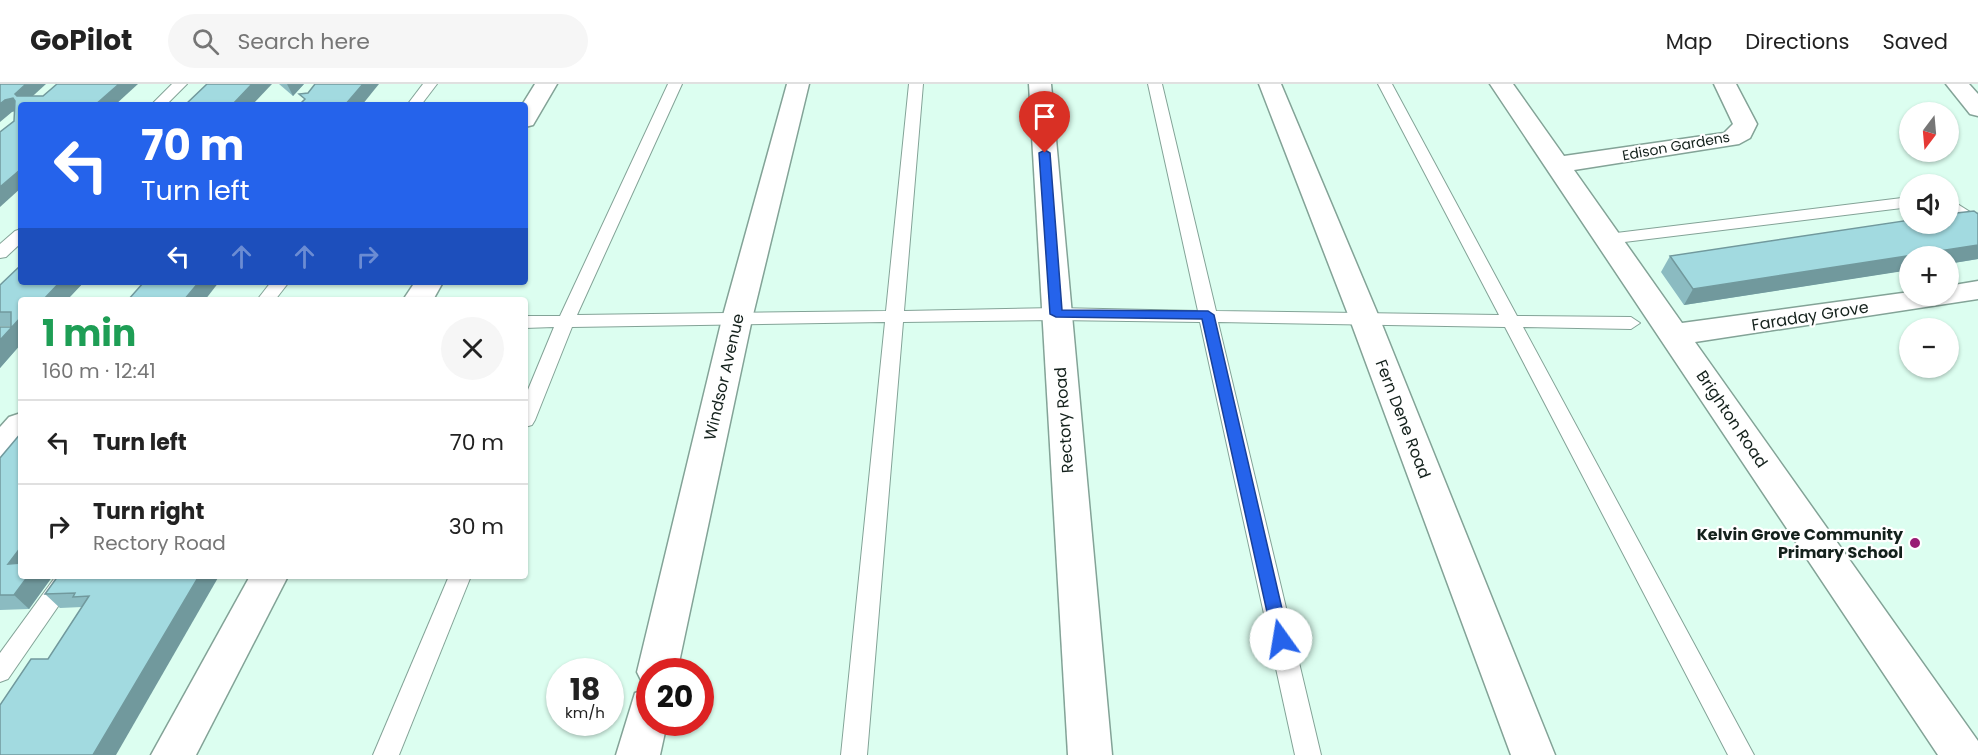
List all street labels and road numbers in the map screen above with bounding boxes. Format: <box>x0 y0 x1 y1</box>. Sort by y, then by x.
street label: Edison Gardens <box>1621 127 1731 165</box>
street label: Faraday Grove <box>1750 295 1870 337</box>
street label: Windsor Avenue <box>698 311 750 443</box>
street label: Fern Dene Road <box>1370 356 1436 482</box>
street label: Rectory Road <box>1049 366 1079 474</box>
street label: Brighton Road <box>1691 366 1773 472</box>

